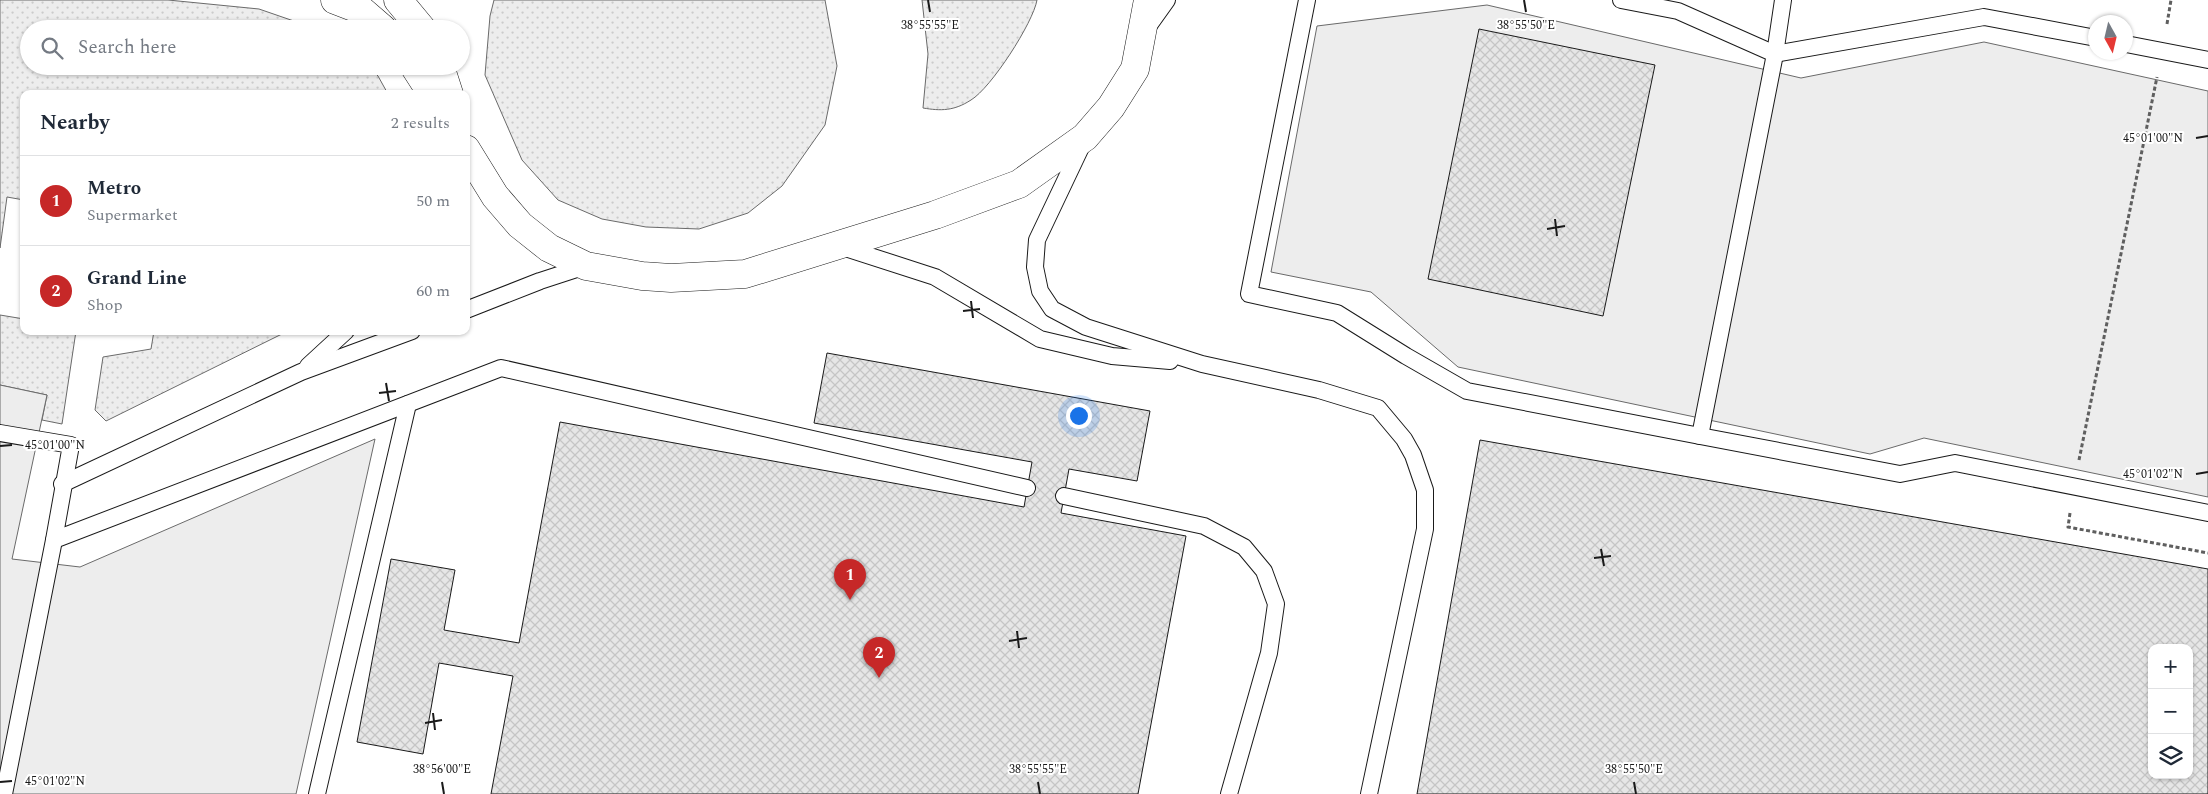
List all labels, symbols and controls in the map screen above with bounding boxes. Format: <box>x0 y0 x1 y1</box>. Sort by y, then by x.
north arrow <box>2088 15 2133 60</box>
text: 38°55'55"E <box>901 16 959 35</box>
text: 38°55'50"E <box>1497 16 1555 35</box>
search box <box>20 20 470 75</box>
text: Search here <box>78 33 177 62</box>
icon: search <box>38 34 66 62</box>
text: Nearby <box>40 107 110 139</box>
text: 2 results <box>391 111 450 135</box>
text: 45°01'00"N <box>2123 129 2183 148</box>
text: Metro <box>87 174 141 203</box>
text: 1 <box>52 189 60 213</box>
text: 50 m <box>416 189 450 213</box>
text: Supermarket <box>87 203 178 227</box>
text: Grand Line <box>87 264 187 293</box>
text: 2 <box>52 279 60 303</box>
text: 60 m <box>416 279 450 303</box>
text: Shop <box>87 293 123 317</box>
your location <box>1066 403 1092 429</box>
text: 45°01'00"N <box>25 436 85 455</box>
text: 45°01'02"N <box>2123 465 2183 484</box>
pin: 1 <box>834 559 866 600</box>
pin: 2 <box>863 637 895 678</box>
map controls <box>2148 644 2193 779</box>
button: + <box>2148 644 2193 689</box>
button: − <box>2148 689 2193 734</box>
button: layers <box>2148 734 2193 779</box>
text: 38°56'00"E <box>413 760 471 779</box>
text: 38°55'55"E <box>1009 760 1067 779</box>
text: 38°55'50"E <box>1605 760 1663 779</box>
text: 45°01'02"N <box>25 772 85 791</box>

